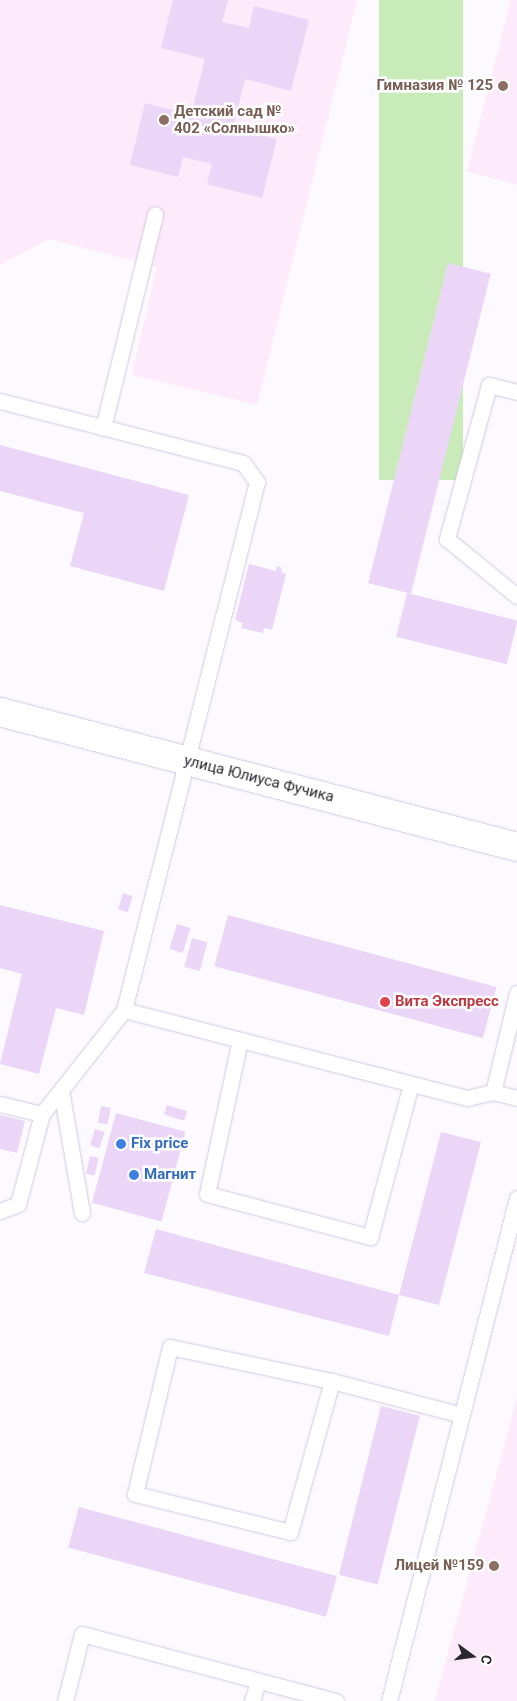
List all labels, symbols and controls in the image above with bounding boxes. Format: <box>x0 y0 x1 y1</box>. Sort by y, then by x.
place label: Гимназия № 125 <box>376 77 493 95</box>
marker: Гимназия № 125 <box>497 80 509 92</box>
place label: Детский сад № 402 «Солнышко» <box>174 102 295 137</box>
marker: Детский сад № 402 «Солнышко» <box>158 114 170 126</box>
street label: улица Юлиуса Фучика <box>182 752 336 806</box>
place label: Вита Экспресс <box>395 993 499 1011</box>
marker: Вита Экспресс <box>379 996 391 1008</box>
place label: Fix price <box>131 1135 188 1153</box>
marker: Fix price <box>115 1138 127 1150</box>
place label: Магнит <box>144 1166 196 1184</box>
marker: Магнит <box>128 1169 140 1181</box>
place label: Лицей №159 <box>394 1557 484 1575</box>
marker: Лицей №159 <box>488 1560 500 1572</box>
north arrow <box>447 1631 497 1681</box>
text: С <box>478 1653 495 1666</box>

